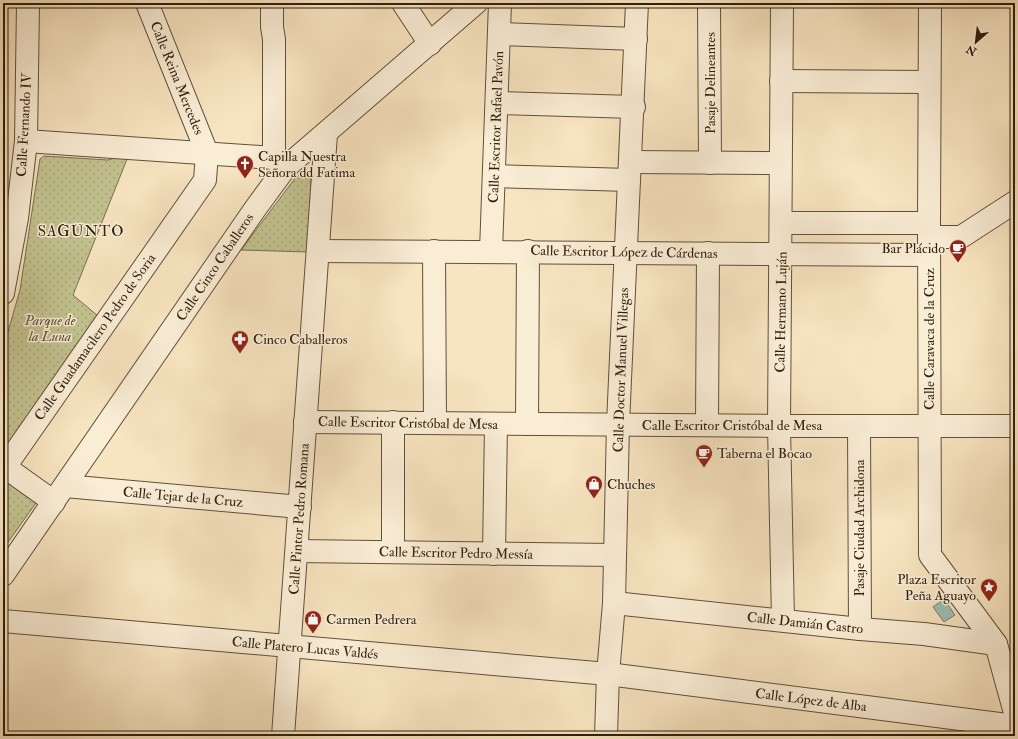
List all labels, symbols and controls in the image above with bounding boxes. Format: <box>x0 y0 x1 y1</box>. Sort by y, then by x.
street label: Calle Reina Mercedes <box>147 19 208 137</box>
north arrow <box>956 22 996 62</box>
street label: Pasaje Delineantes <box>702 32 719 134</box>
text: N <box>963 42 980 59</box>
street label: Calle Escritor Rafael Pavón <box>485 51 507 203</box>
street label: Calle Fernando IV <box>13 72 35 177</box>
place label: Capilla Nuestra Señora dd Fatima <box>258 148 355 181</box>
church icon: Capilla Nuestra Señora dd Fatima <box>235 154 255 179</box>
street label: Calle Cinco Caballeros <box>173 210 258 324</box>
district label: SAGUNTO <box>38 222 124 241</box>
cafe icon: Bar Plácido <box>948 238 968 263</box>
place label: Bar Plácido <box>881 240 945 257</box>
street label: Calle Escritor López de Cárdenas <box>530 242 718 263</box>
street label: Calle Guadamacilero Pedro de Soria <box>31 250 159 424</box>
street label: Calle Hermano Luján <box>771 251 791 373</box>
street label: Calle Caravaca de la Cruz <box>921 268 938 410</box>
street label: Calle Doctor Manuel Villegas <box>610 287 632 453</box>
park label: Parque de la Luna <box>24 312 76 345</box>
pharmacy icon: Cinco Caballeros <box>230 329 250 354</box>
place label: Cinco Caballeros <box>253 331 348 348</box>
street label: Calle Escritor Cristóbal de Mesa <box>318 413 499 433</box>
street label: Calle Escritor Cristóbal de Mesa <box>642 417 822 434</box>
street label: Calle Pintor Pedro Romana <box>285 442 313 595</box>
cafe icon: Taberna el Bocao <box>694 443 714 468</box>
place label: Taberna el Bocao <box>717 445 812 462</box>
street label: Pasaje Ciudad Archidona <box>851 459 868 597</box>
shop icon: Chuches <box>584 474 604 499</box>
place label: Chuches <box>607 476 656 493</box>
street label: Calle Tejar de la Cruz <box>122 483 244 511</box>
street label: Calle Escritor Pedro Messía <box>379 543 534 563</box>
place label: Plaza Escritor Peña Aguayo <box>897 571 977 605</box>
place icon: Plaza Escritor Peña Aguayo <box>979 577 999 602</box>
street label: Calle Damián Castro <box>746 608 864 638</box>
shop icon: Carmen Pedrera <box>303 609 323 634</box>
place label: Carmen Pedrera <box>326 611 417 628</box>
street label: Calle Platero Lucas Valdés <box>231 633 379 663</box>
street label: Calle López de Alba <box>754 685 868 716</box>

